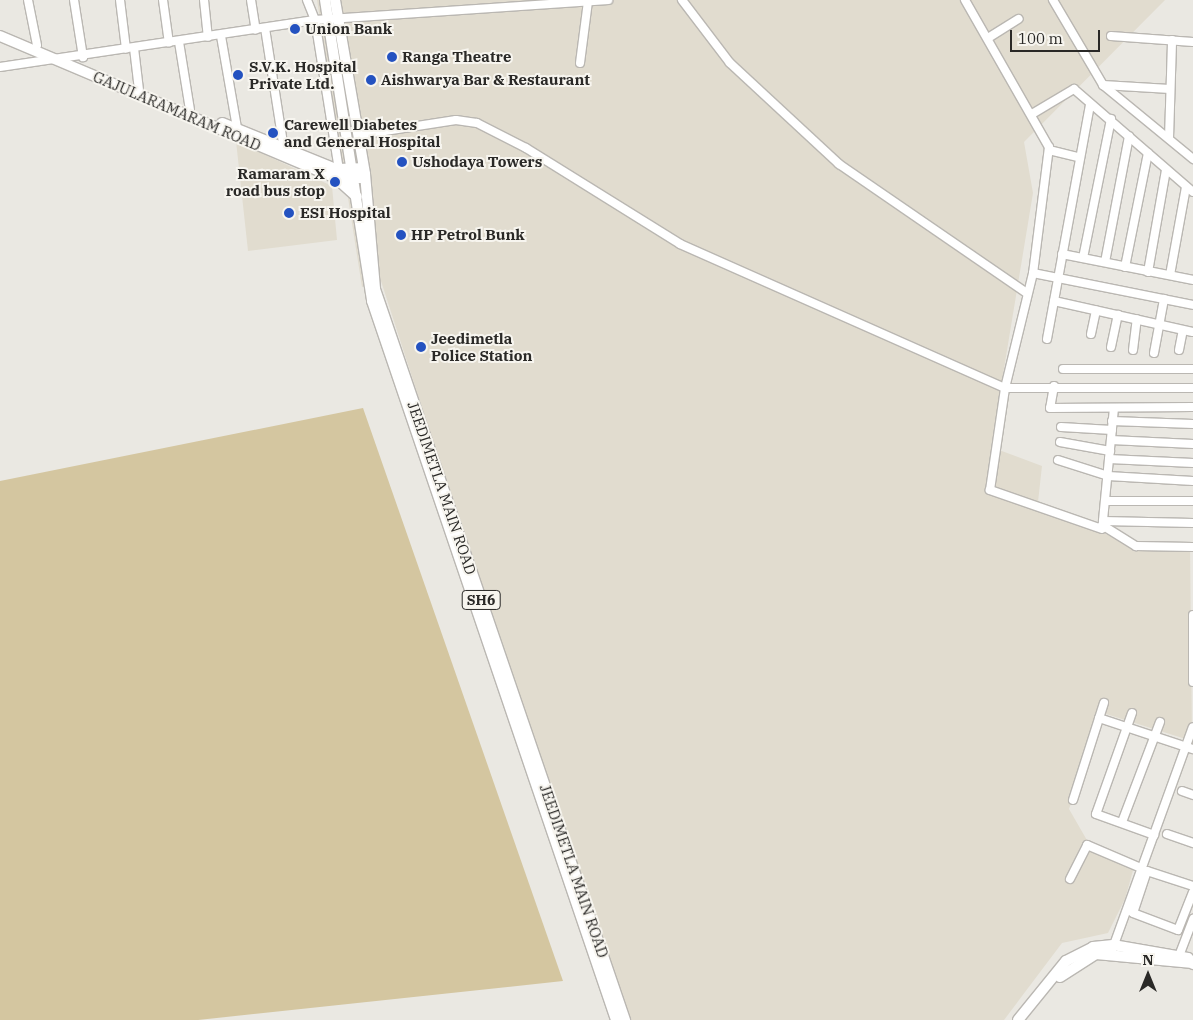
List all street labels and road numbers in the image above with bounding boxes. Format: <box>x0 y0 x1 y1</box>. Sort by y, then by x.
street label: GAJULARAMARAM ROAD <box>90 67 264 155</box>
street label: JEEDIMETLA MAIN ROAD <box>404 399 480 577</box>
road number: SH6 <box>461 588 501 612</box>
street label: JEEDIMETLA MAIN ROAD <box>536 782 612 960</box>

